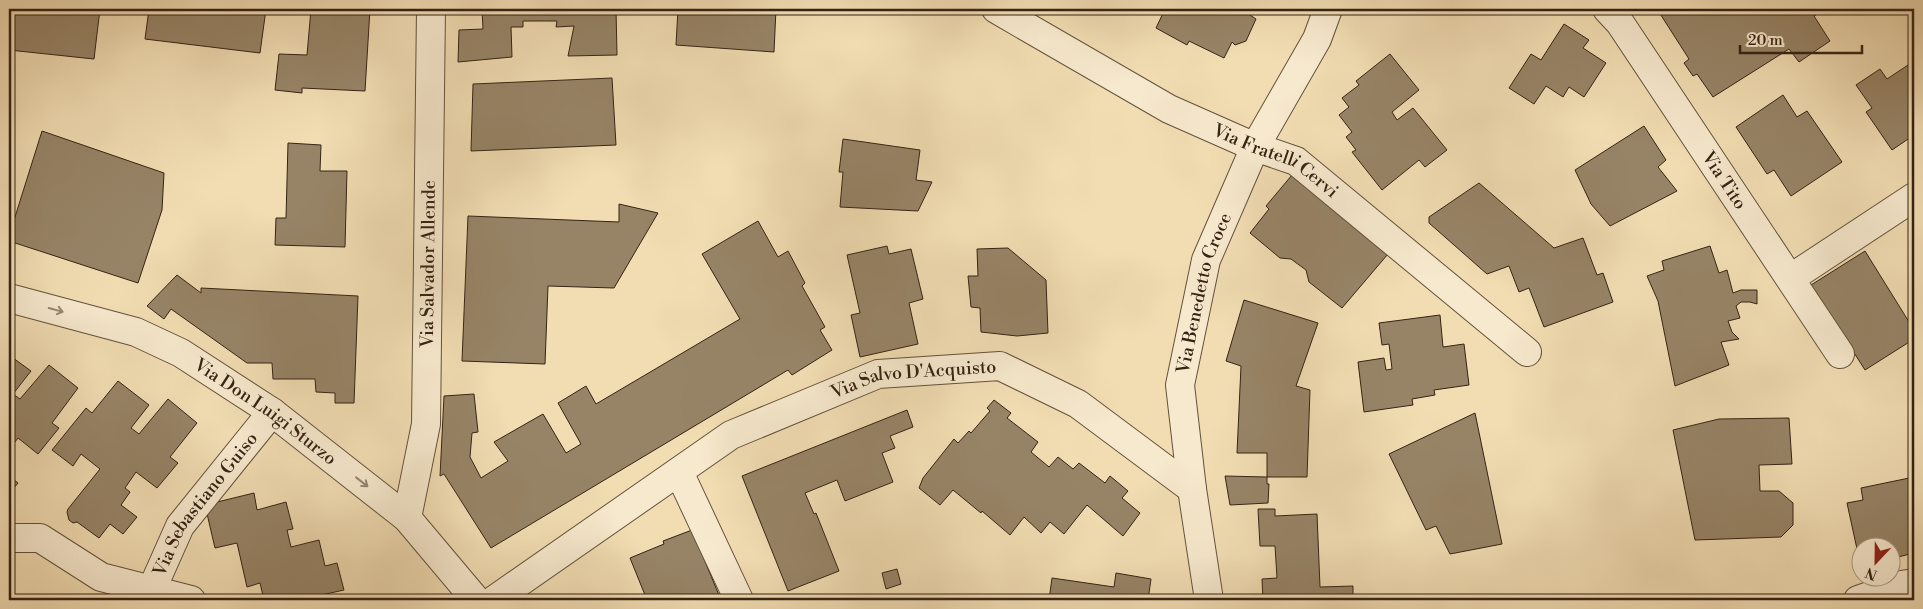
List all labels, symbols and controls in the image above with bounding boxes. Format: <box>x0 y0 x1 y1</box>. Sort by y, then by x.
scale bar <box>1740 22 1863 54</box>
text: 20 m <box>1748 31 1783 50</box>
street label: Via Fratelli Cervi <box>1208 118 1343 203</box>
street label: Via Tito <box>1696 146 1752 214</box>
street label: Via Salvador Allende <box>416 180 441 349</box>
street label: Via Benedetto Croce <box>1171 209 1237 377</box>
one-way arrow <box>47 306 63 316</box>
street label: Via Don Luigi Sturzo <box>189 353 341 470</box>
street label: Via Salvo D'Acquisto <box>826 355 997 405</box>
street label: Via Sebastiano Guiso <box>148 428 263 581</box>
one-way arrow <box>355 477 368 488</box>
north arrow <box>1850 536 1900 586</box>
text: N <box>1863 563 1880 584</box>

